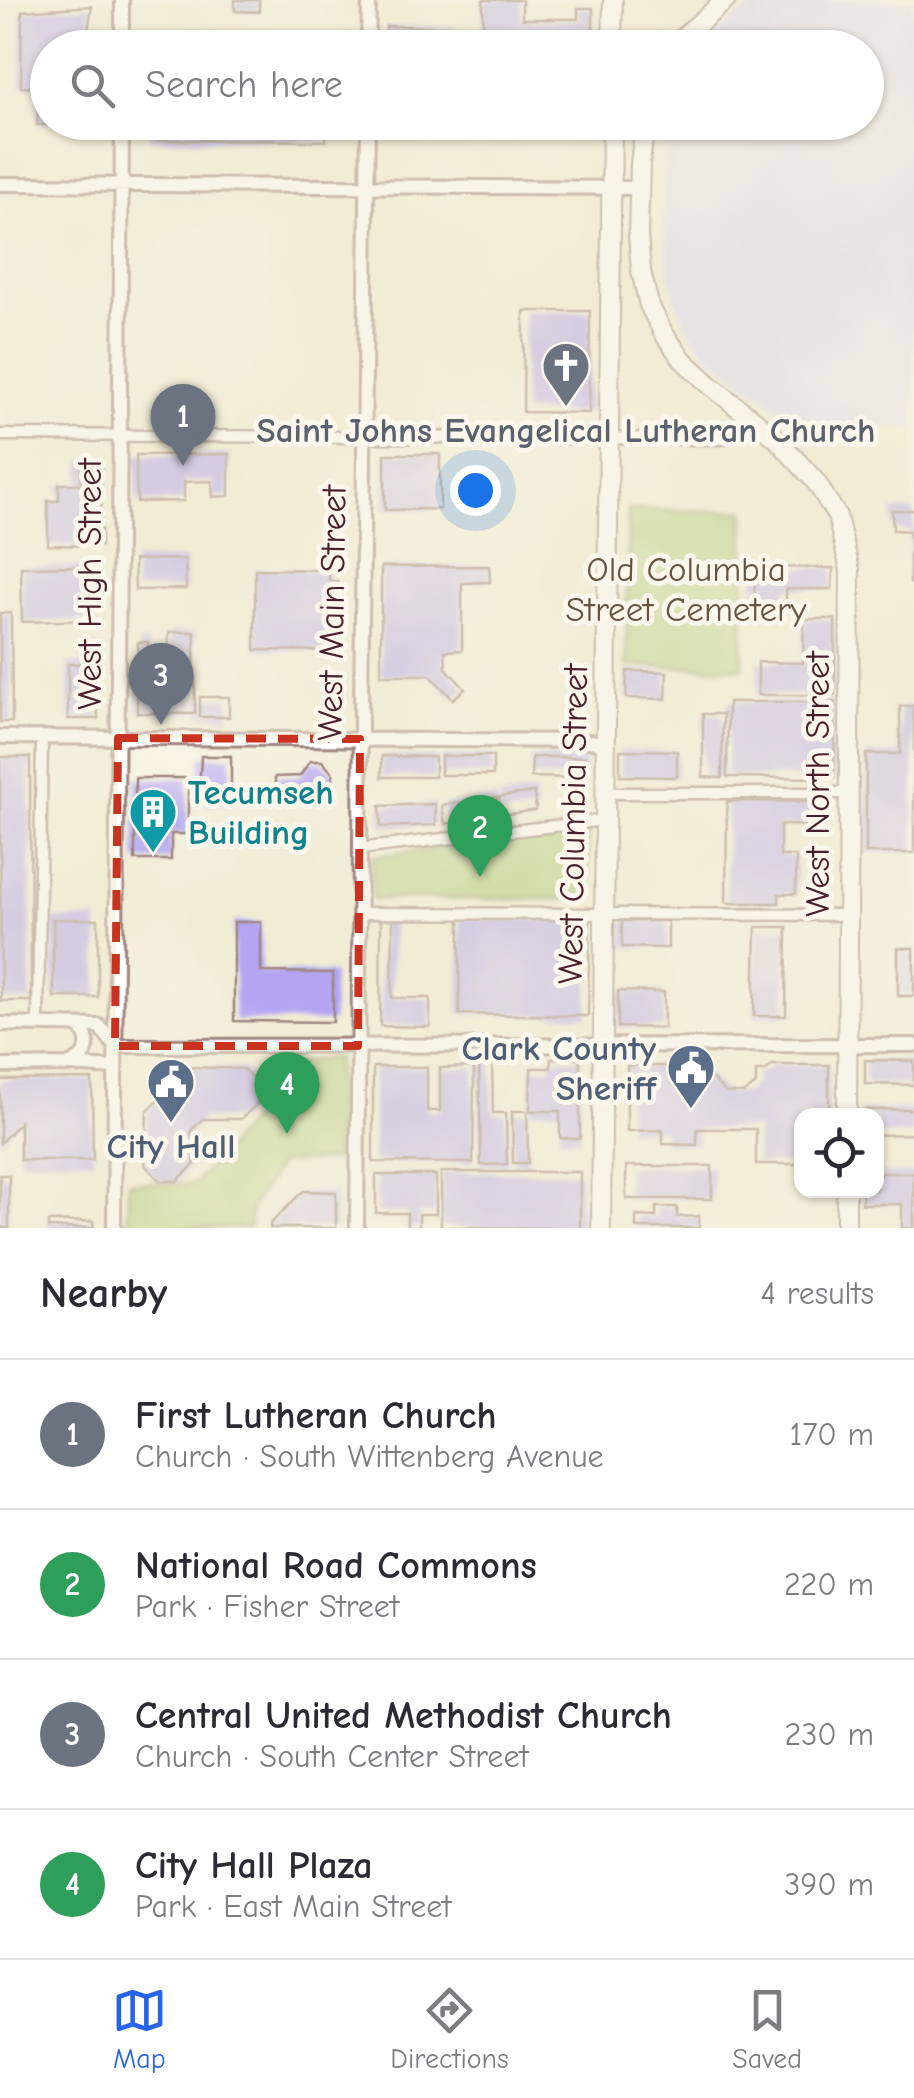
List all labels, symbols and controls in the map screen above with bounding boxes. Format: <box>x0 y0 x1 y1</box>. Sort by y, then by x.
search box <box>30 30 884 140</box>
icon: search <box>65 58 120 113</box>
text: Search here <box>145 63 343 107</box>
church icon: Saint Johns Evangelical Lutheran Church <box>540 340 592 408</box>
pin: 1 <box>150 384 216 466</box>
place label: Saint Johns Evangelical Lutheran Church <box>257 410 875 451</box>
street label: West High Street <box>69 457 110 710</box>
your location <box>450 465 501 516</box>
street label: West Main Street <box>309 484 355 741</box>
park label: Old Columbia Street Cemetery <box>566 549 807 630</box>
pin: 3 <box>128 642 194 725</box>
street label: West North Street <box>797 650 838 917</box>
street label: West Columbia Street <box>550 663 596 984</box>
place label: Tecumseh Building <box>188 772 334 853</box>
building icon: Tecumseh Building <box>127 786 179 854</box>
pin: 2 <box>448 794 512 877</box>
place label: Clark County Sheriff <box>462 1028 658 1109</box>
public building icon: Clark County Sheriff <box>665 1042 717 1110</box>
pin: 4 <box>254 1052 320 1134</box>
public building icon: City Hall <box>145 1056 197 1124</box>
map controls <box>794 1108 884 1198</box>
button: locate <box>794 1108 884 1198</box>
place label: City Hall <box>107 1126 235 1167</box>
text: Nearby <box>40 1269 167 1318</box>
text: 4 results <box>761 1275 874 1312</box>
text: First Lutheran Church <box>135 1394 496 1438</box>
text: 1 <box>66 1416 79 1453</box>
text: 170 m <box>790 1416 874 1453</box>
text: Church · South Wittenberg Avenue <box>135 1438 604 1475</box>
text: National Road Commons <box>135 1544 537 1588</box>
text: 2 <box>65 1566 80 1603</box>
text: 220 m <box>784 1566 874 1603</box>
text: Park · Fisher Street <box>135 1588 399 1625</box>
text: Central United Methodist Church <box>135 1694 672 1738</box>
text: 3 <box>65 1716 80 1753</box>
text: 230 m <box>784 1716 874 1753</box>
text: Church · South Center Street <box>135 1738 529 1775</box>
text: City Hall Plaza <box>135 1844 373 1888</box>
text: 4 <box>65 1866 80 1903</box>
text: 390 m <box>784 1866 874 1903</box>
text: Park · East Main Street <box>135 1888 451 1925</box>
tab: Map <box>112 1983 167 2075</box>
tab: Directions <box>390 1983 509 2075</box>
tab: Saved <box>732 1983 802 2075</box>

